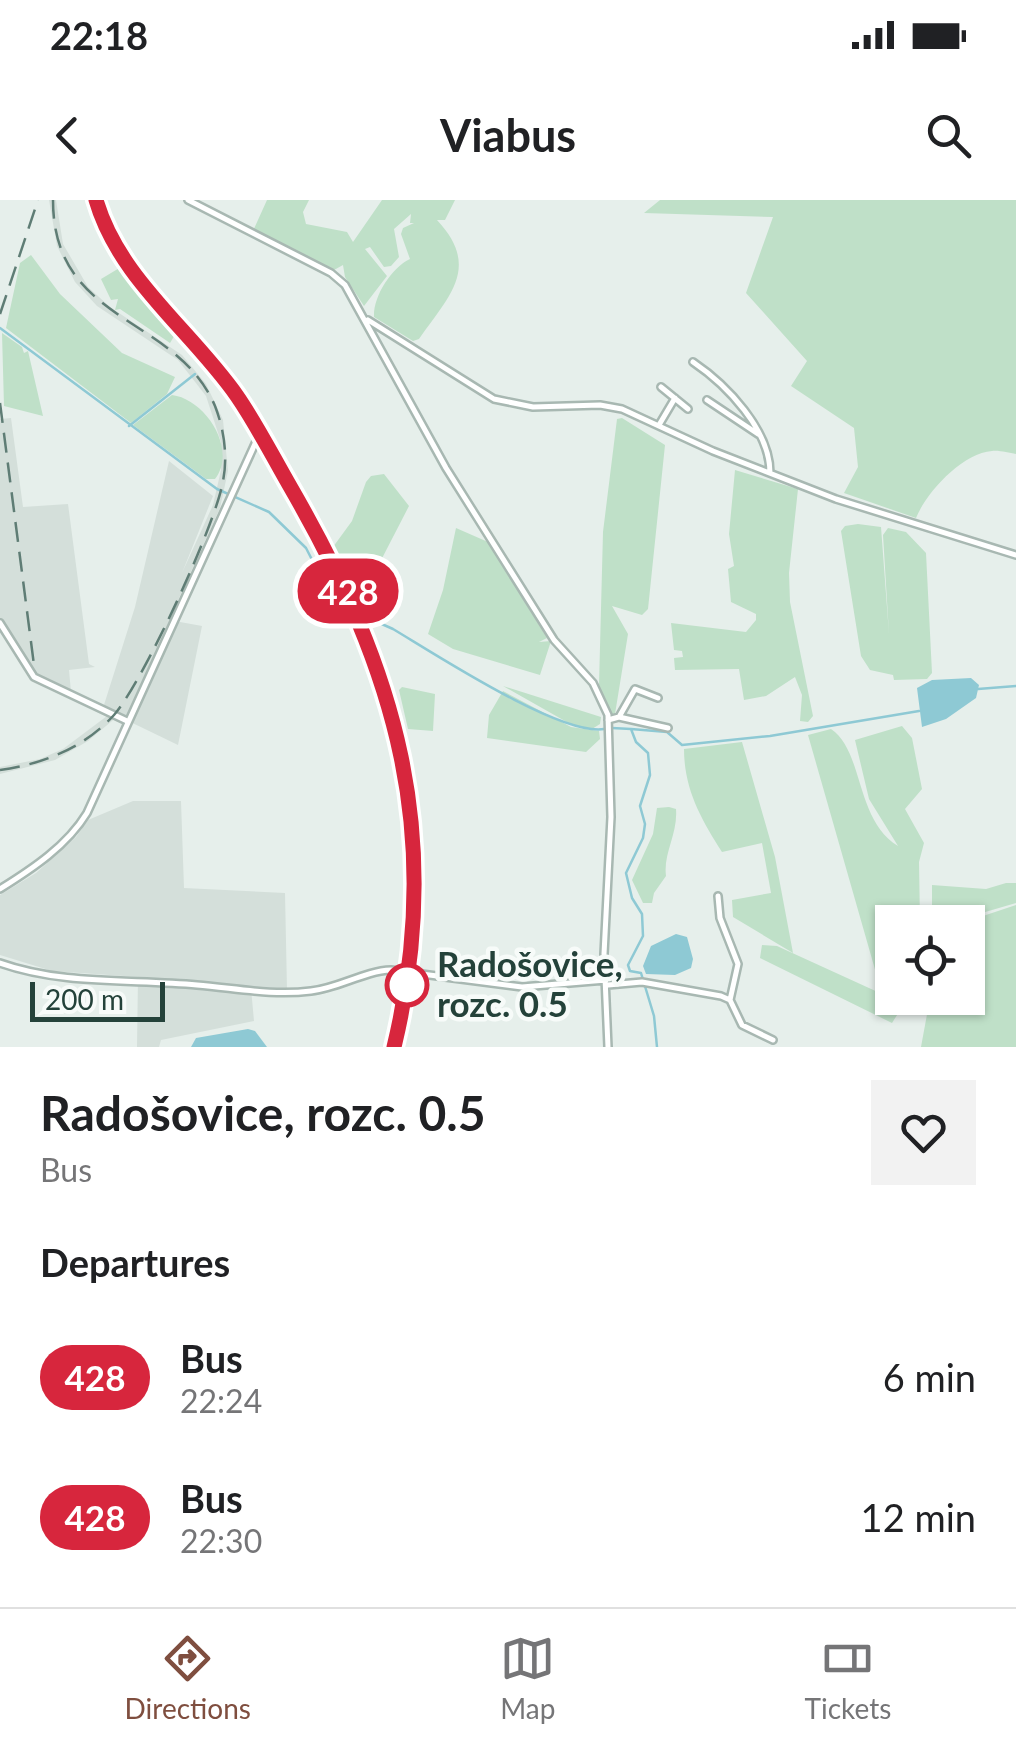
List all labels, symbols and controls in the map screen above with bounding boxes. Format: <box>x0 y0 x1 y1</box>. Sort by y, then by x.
text: 22:18 <box>50 12 148 58</box>
icon: back <box>40 108 95 163</box>
text: Viabus <box>440 108 576 162</box>
icon: search <box>921 108 976 163</box>
line badge: 428 <box>290 558 406 624</box>
text: 428 <box>318 570 378 612</box>
map controls <box>875 905 985 1015</box>
button: locate <box>875 905 985 1015</box>
place label: Radošovice, rozc. 0.5 <box>437 942 623 1024</box>
marker: Radošovice, rozc. 0.5 <box>386 964 428 1006</box>
scale bar <box>30 977 165 1021</box>
text: 200 m <box>45 982 124 1016</box>
button: heart <box>871 1080 976 1185</box>
text: Radošovice, rozc. 0.5 <box>40 1084 486 1141</box>
text: Bus <box>40 1150 92 1189</box>
text: Departures <box>40 1239 230 1285</box>
text: Bus <box>180 1335 243 1381</box>
text: 6 min <box>883 1354 976 1400</box>
text: 428 <box>65 1356 125 1398</box>
text: 22:24 <box>180 1381 262 1420</box>
text: Bus <box>180 1475 243 1521</box>
text: 12 min <box>861 1494 976 1540</box>
text: 428 <box>65 1496 125 1538</box>
text: 22:30 <box>180 1521 262 1560</box>
tab: Directions <box>125 1631 251 1725</box>
tab: Map <box>500 1631 555 1725</box>
tab: Tickets <box>805 1631 891 1725</box>

